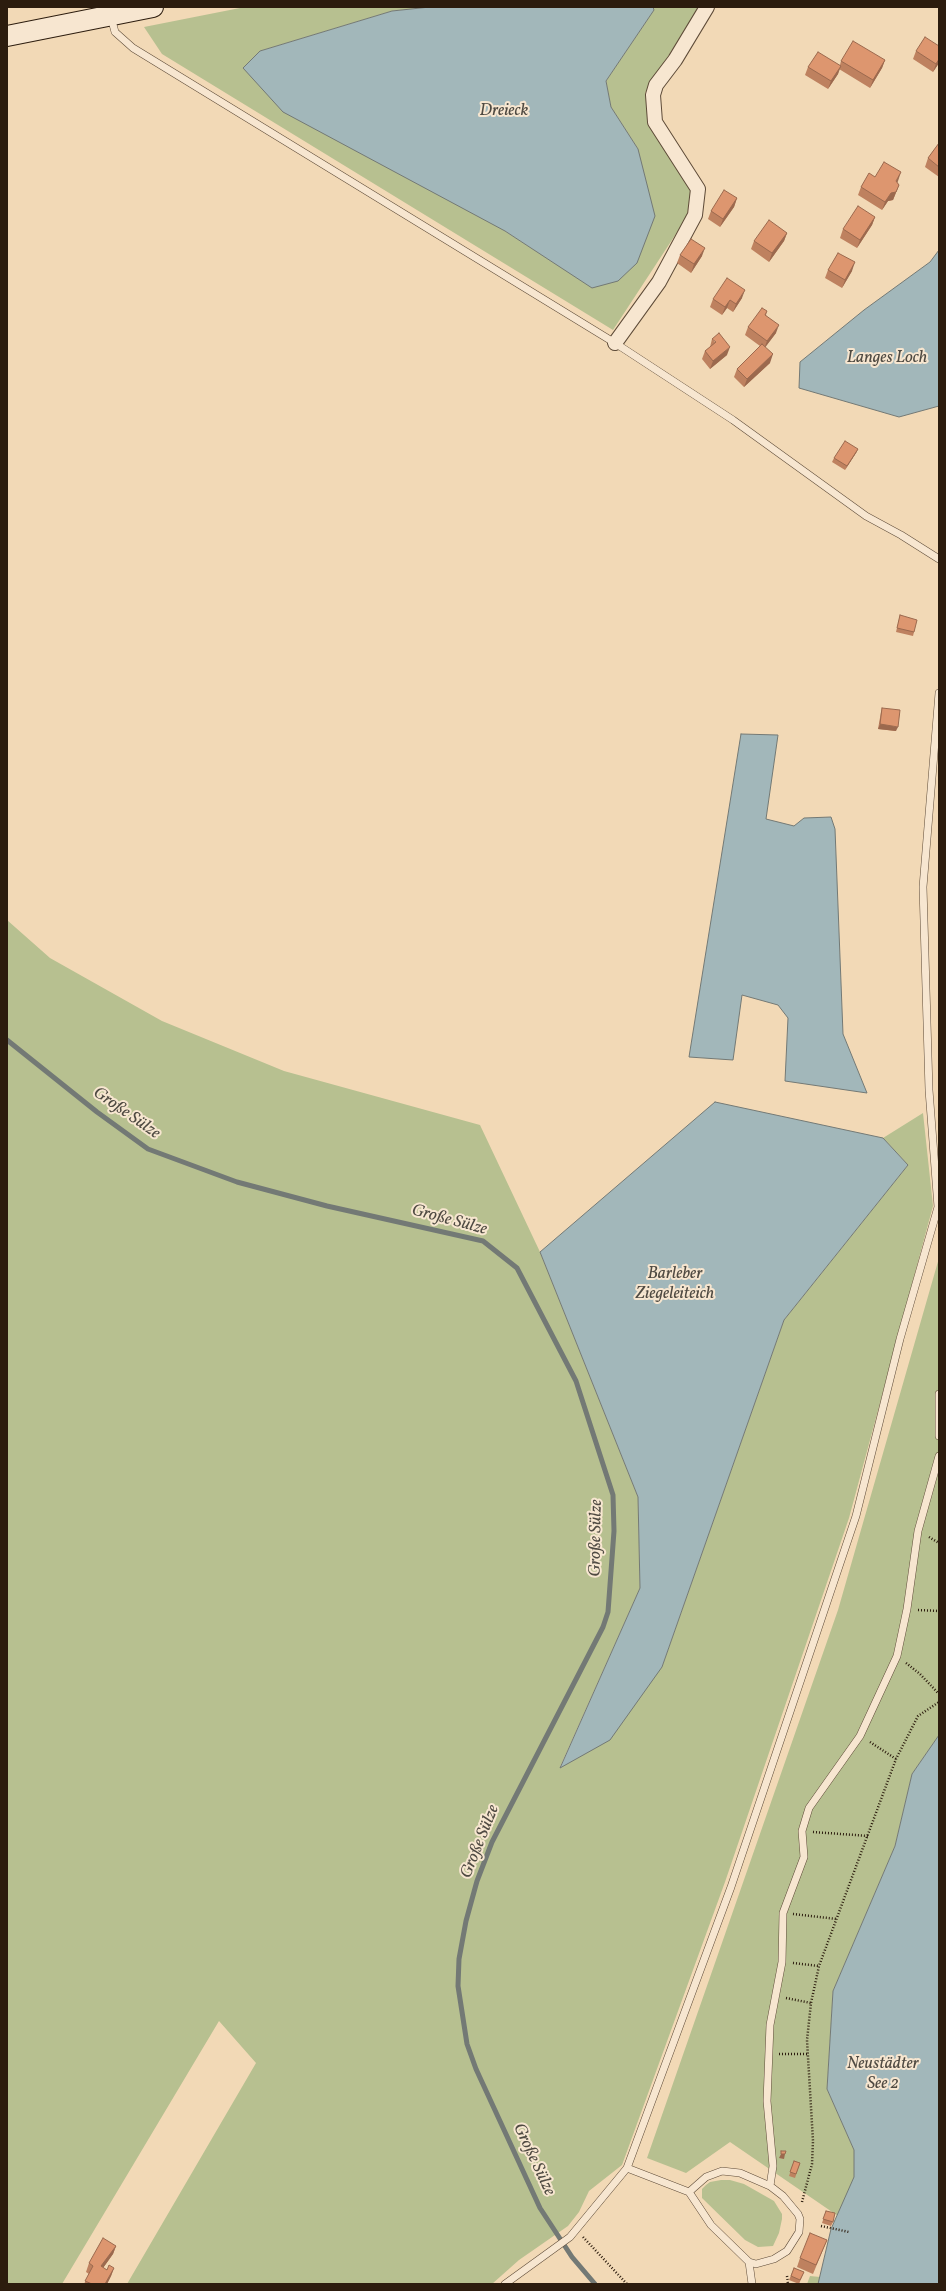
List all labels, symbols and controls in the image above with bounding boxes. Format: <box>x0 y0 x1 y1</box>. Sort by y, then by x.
water label: Dreieck <box>480 102 528 122</box>
water label: Langes Loch <box>847 349 927 369</box>
water label: Große Sülze <box>89 1083 163 1145</box>
water label: Große Sülze <box>409 1201 489 1241</box>
water label: Barleber Ziegeleiteich <box>636 1265 714 1305</box>
water label: Große Sülze <box>586 1499 608 1577</box>
water label: Große Sülze <box>457 1802 505 1882</box>
water label: Neustädter See 2 <box>847 2055 919 2095</box>
water label: Große Sülze <box>507 2121 559 2199</box>

